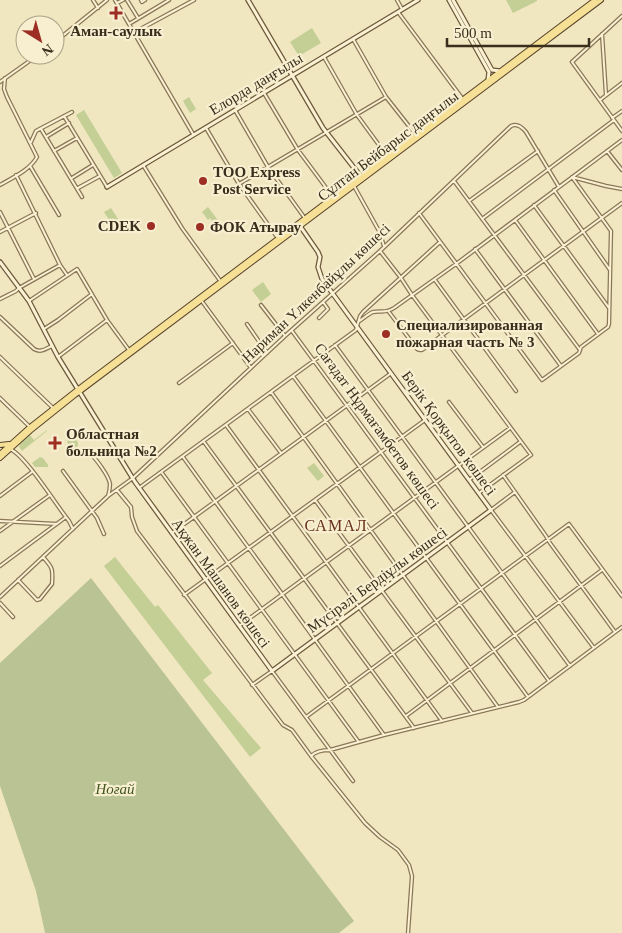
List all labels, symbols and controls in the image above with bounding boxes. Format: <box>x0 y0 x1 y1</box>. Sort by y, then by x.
marker: Аман-саулык <box>109 6 123 20</box>
north arrow <box>15 15 65 65</box>
scale bar <box>447 15 590 47</box>
place label: Аман-саулык <box>70 23 162 39</box>
text: 500 m <box>454 25 492 41</box>
text: N <box>39 41 56 59</box>
street label: Елорда даңғылы <box>207 50 305 118</box>
street label: Сұлтан Бейбарыс даңғылы <box>315 88 461 204</box>
place label: ТОО Express Post Service <box>213 164 301 197</box>
marker: ТОО Express Post Service <box>197 175 209 187</box>
place label: CDEK <box>98 218 141 234</box>
place label: ФОК Атырау <box>210 219 302 235</box>
marker: CDEK <box>145 220 157 232</box>
street label: Нариман Үлкенбайұлы көшесі <box>239 220 393 366</box>
marker: ФОК Атырау <box>194 221 206 233</box>
place label: Специализированная пожарная часть № 3 <box>396 317 543 350</box>
marker: Специализированная пожарная часть № 3 <box>380 328 392 340</box>
street label: Сағадат Нұрмағамбетов көшесі <box>312 340 442 512</box>
street label: Берік Қорқытов көшесі <box>399 368 499 498</box>
place label: Областная больница №2 <box>66 426 157 459</box>
marker: Областная больница №2 <box>48 436 62 450</box>
street label: Ақжан Машанов көшесі <box>169 515 273 651</box>
district label: САМАЛ <box>304 517 368 534</box>
street label: Мүсірәлі Бердіұлы көшесі <box>304 524 450 636</box>
park label: Ноғай <box>94 781 135 797</box>

